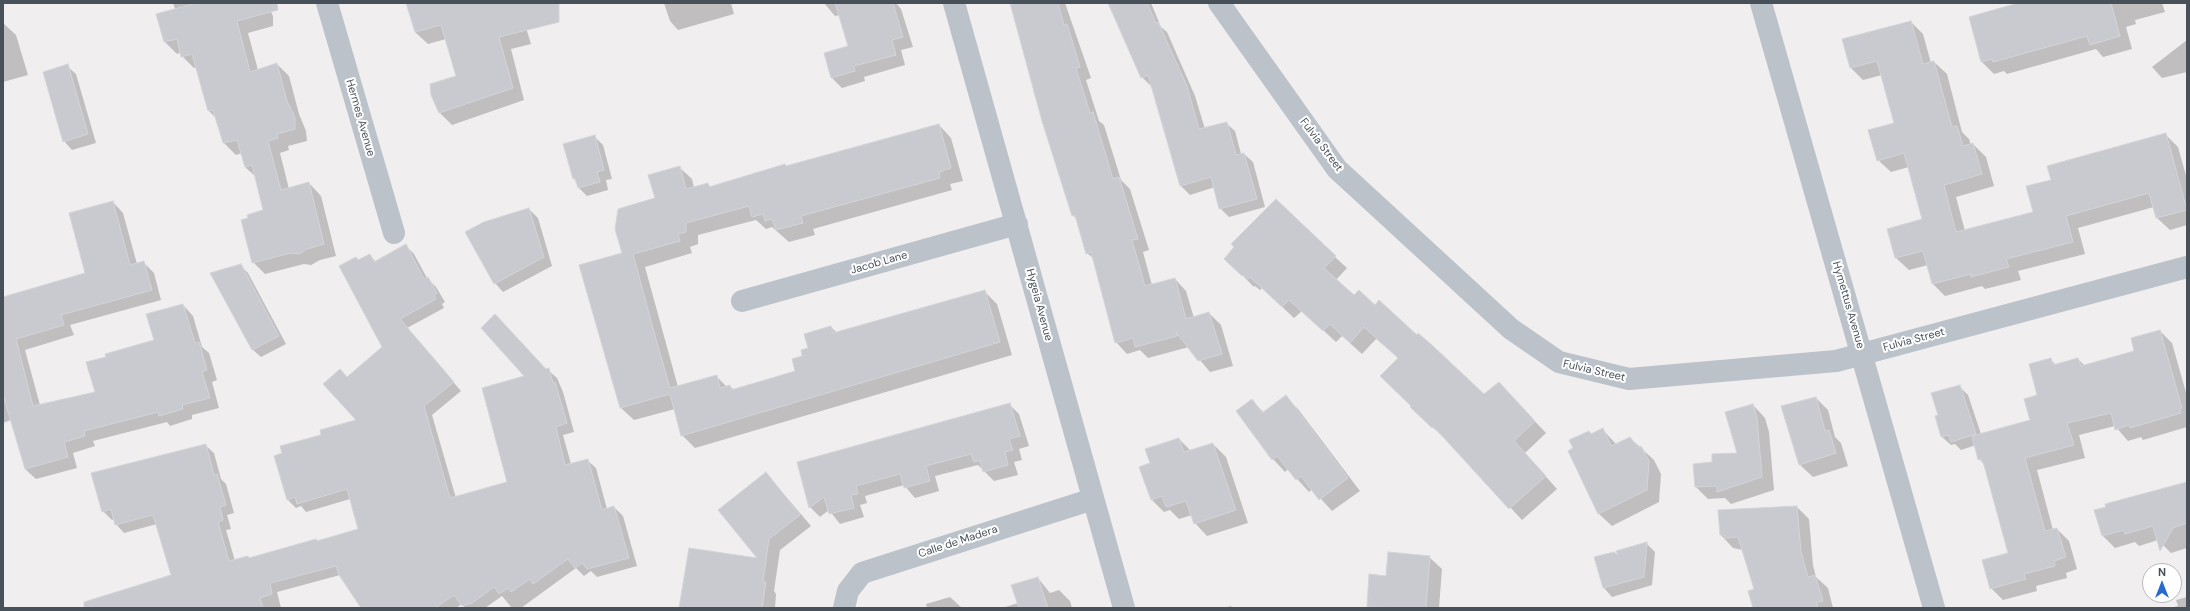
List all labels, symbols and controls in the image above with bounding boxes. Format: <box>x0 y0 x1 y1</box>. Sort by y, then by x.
street label: Hermes Avenue <box>343 78 377 158</box>
street label: Fulvia Street <box>1297 116 1345 174</box>
street label: Jacob Lane <box>849 249 909 277</box>
street label: Hymettus Avenue <box>1829 260 1867 350</box>
street label: Hygeia Avenue <box>1023 267 1055 343</box>
street label: Fulvia Street <box>1882 325 1946 355</box>
street label: Fulvia Street <box>1562 357 1626 385</box>
street label: Calle de Madera <box>917 523 999 561</box>
north arrow <box>2142 563 2182 603</box>
text: N <box>2158 565 2166 579</box>

